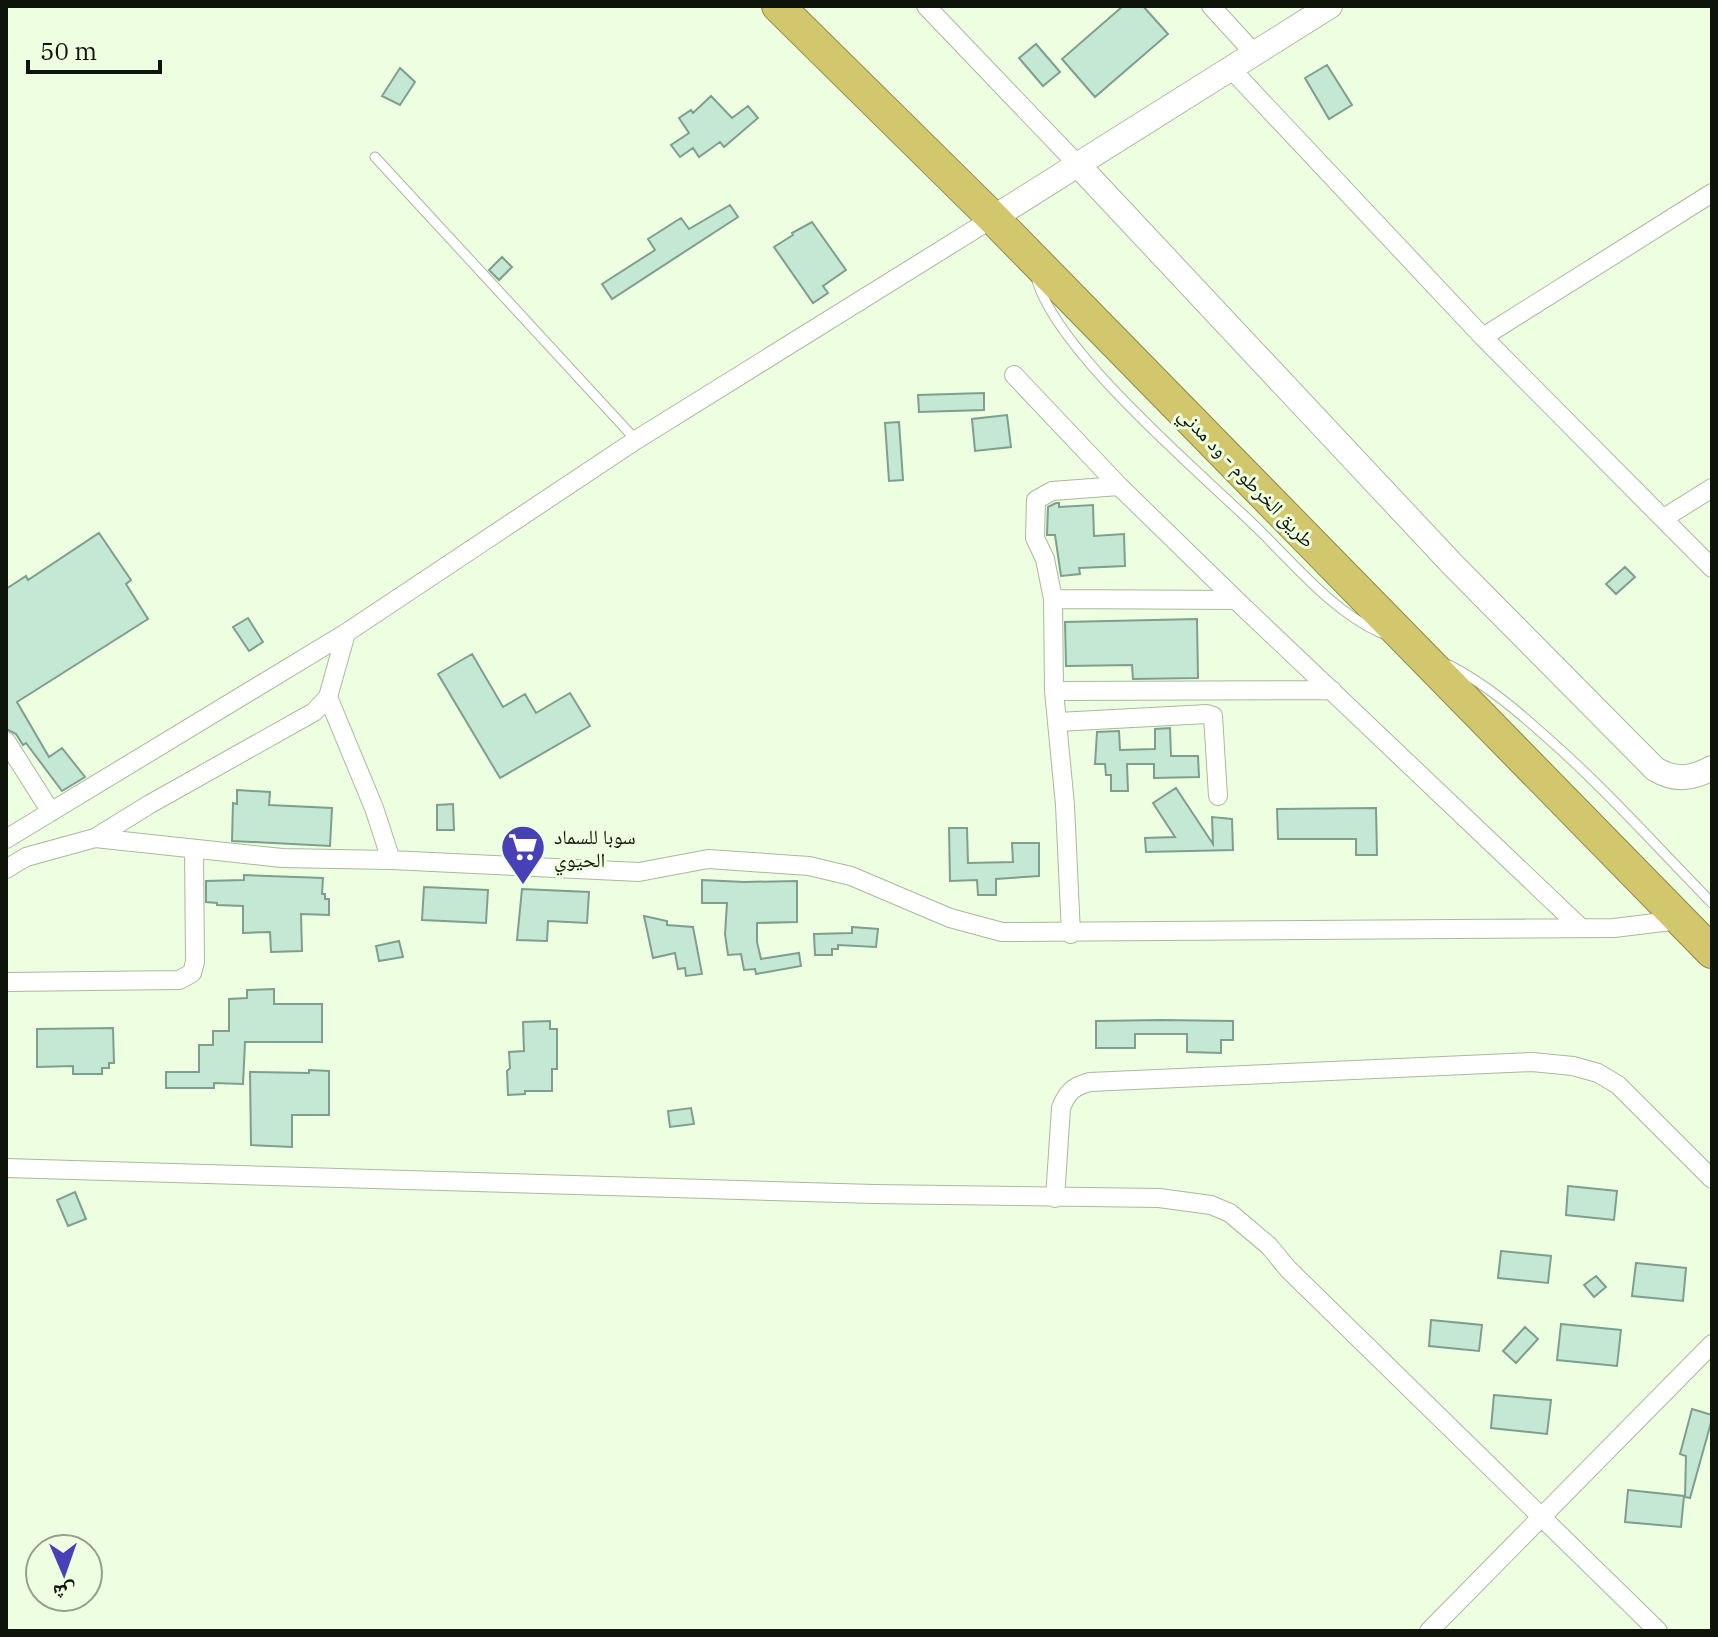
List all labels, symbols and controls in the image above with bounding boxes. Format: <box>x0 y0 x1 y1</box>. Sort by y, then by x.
scale bar <box>28 24 160 74</box>
text: 50 m <box>40 35 97 67</box>
street label: طريق الخرطوم - ود مدني <box>1171 401 1321 555</box>
supermarket icon: سوبا للسماد الحيوي <box>499 823 547 886</box>
place label: سوبا للسماد الحيوي <box>554 823 636 876</box>
north arrow <box>24 1533 104 1613</box>
text: ش <box>53 1579 77 1608</box>

